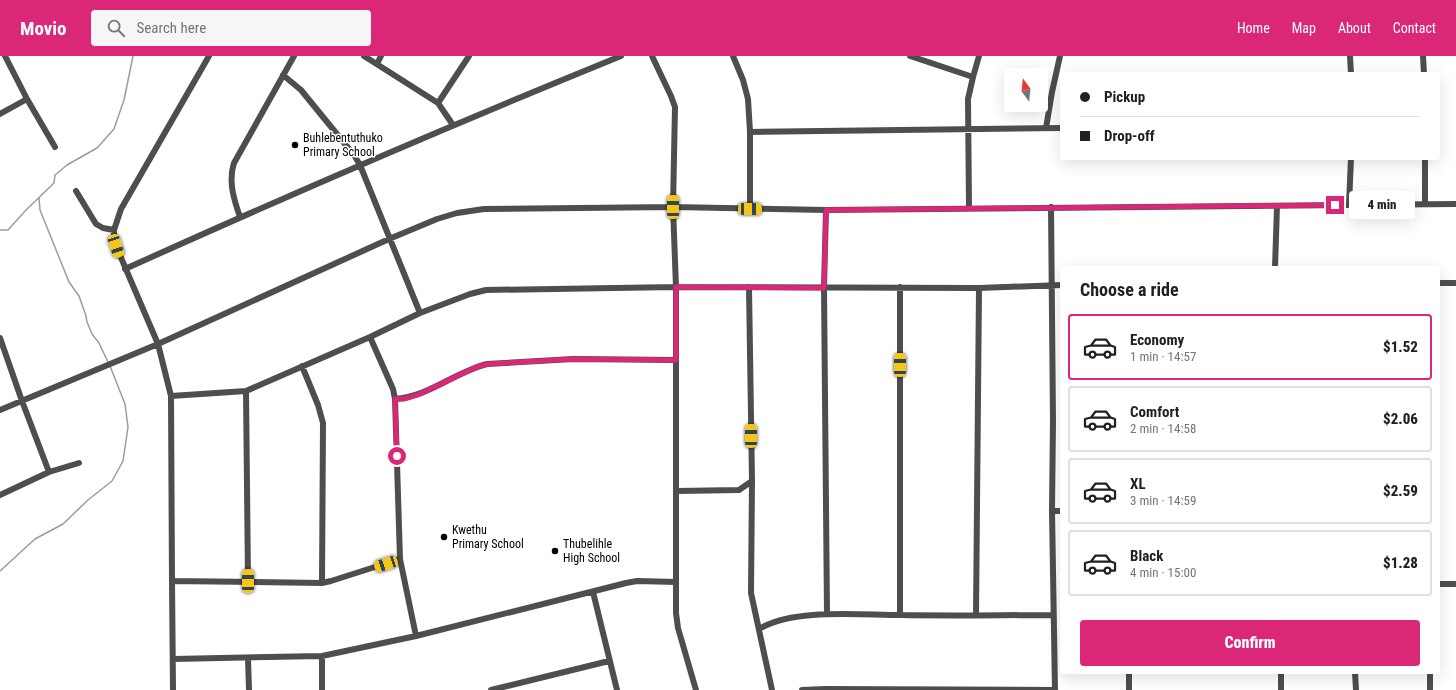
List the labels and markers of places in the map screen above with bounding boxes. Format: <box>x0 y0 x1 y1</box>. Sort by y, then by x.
place label: Buhlebentuthuko Primary School <box>303 131 383 159</box>
marker: Buhlebentuthuko Primary School <box>290 140 300 150</box>
place label: Kwethu Primary School <box>452 523 524 551</box>
marker: Kwethu Primary School <box>439 532 449 542</box>
place label: Thubelihle High School <box>563 537 620 565</box>
marker: Thubelihle High School <box>550 546 560 556</box>

